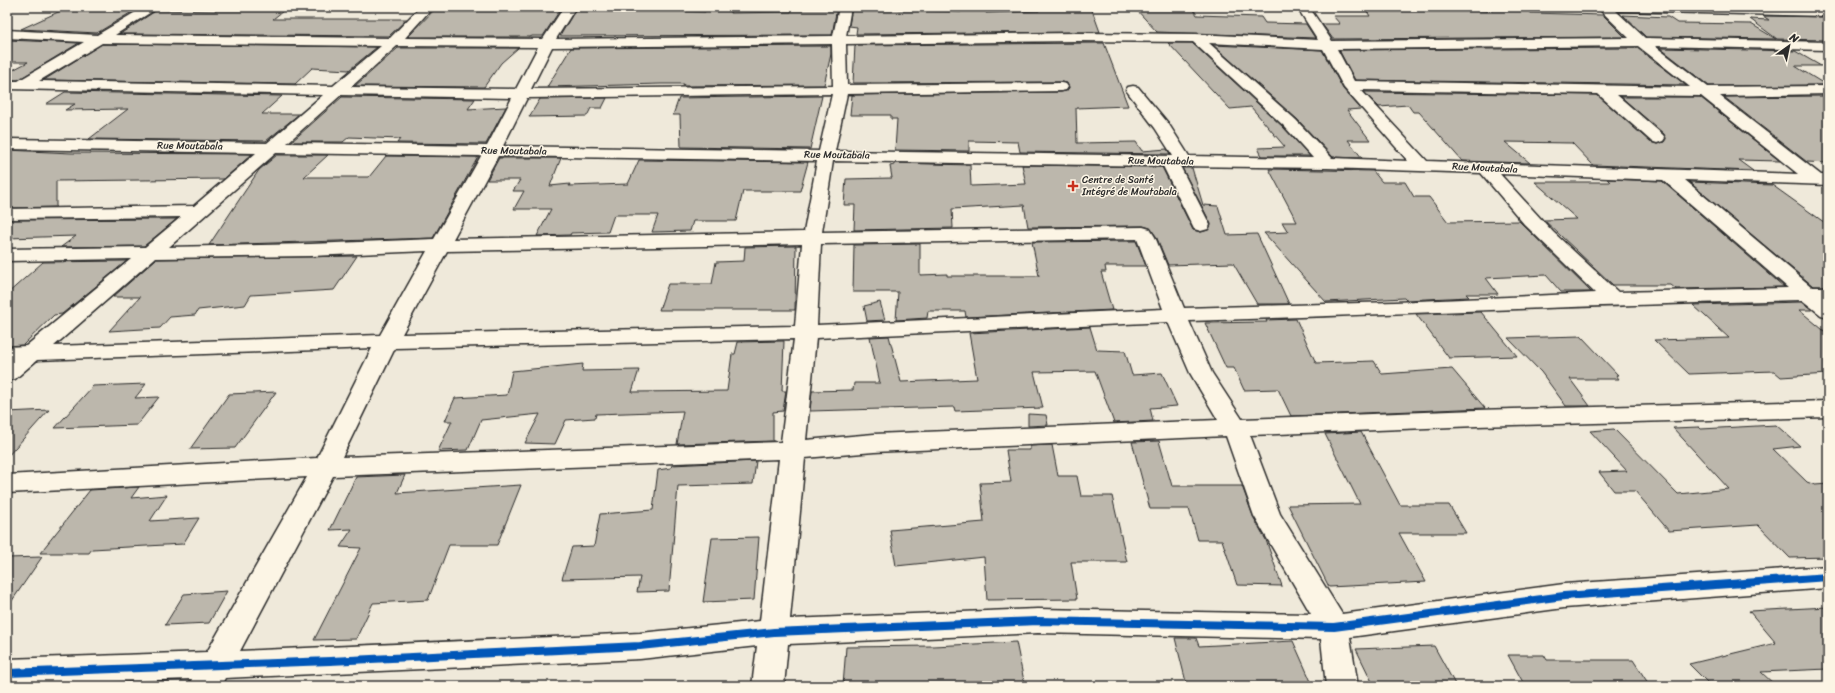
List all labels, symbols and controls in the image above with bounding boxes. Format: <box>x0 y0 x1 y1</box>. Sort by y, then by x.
north arrow <box>1769 26 1809 66</box>
text: N <box>1785 27 1803 48</box>
street label: Rue Moutabala <box>157 136 223 156</box>
street label: Rue Moutabala <box>481 141 547 161</box>
street label: Rue Moutabala <box>804 145 870 165</box>
street label: Rue Moutabala <box>1128 151 1194 171</box>
street label: Rue Moutabala <box>1452 157 1518 179</box>
place label: Centre de Santé Intégré de Moutabala <box>1081 171 1177 201</box>
marker: Centre de Santé Intégré de Moutabala <box>1067 180 1079 192</box>

